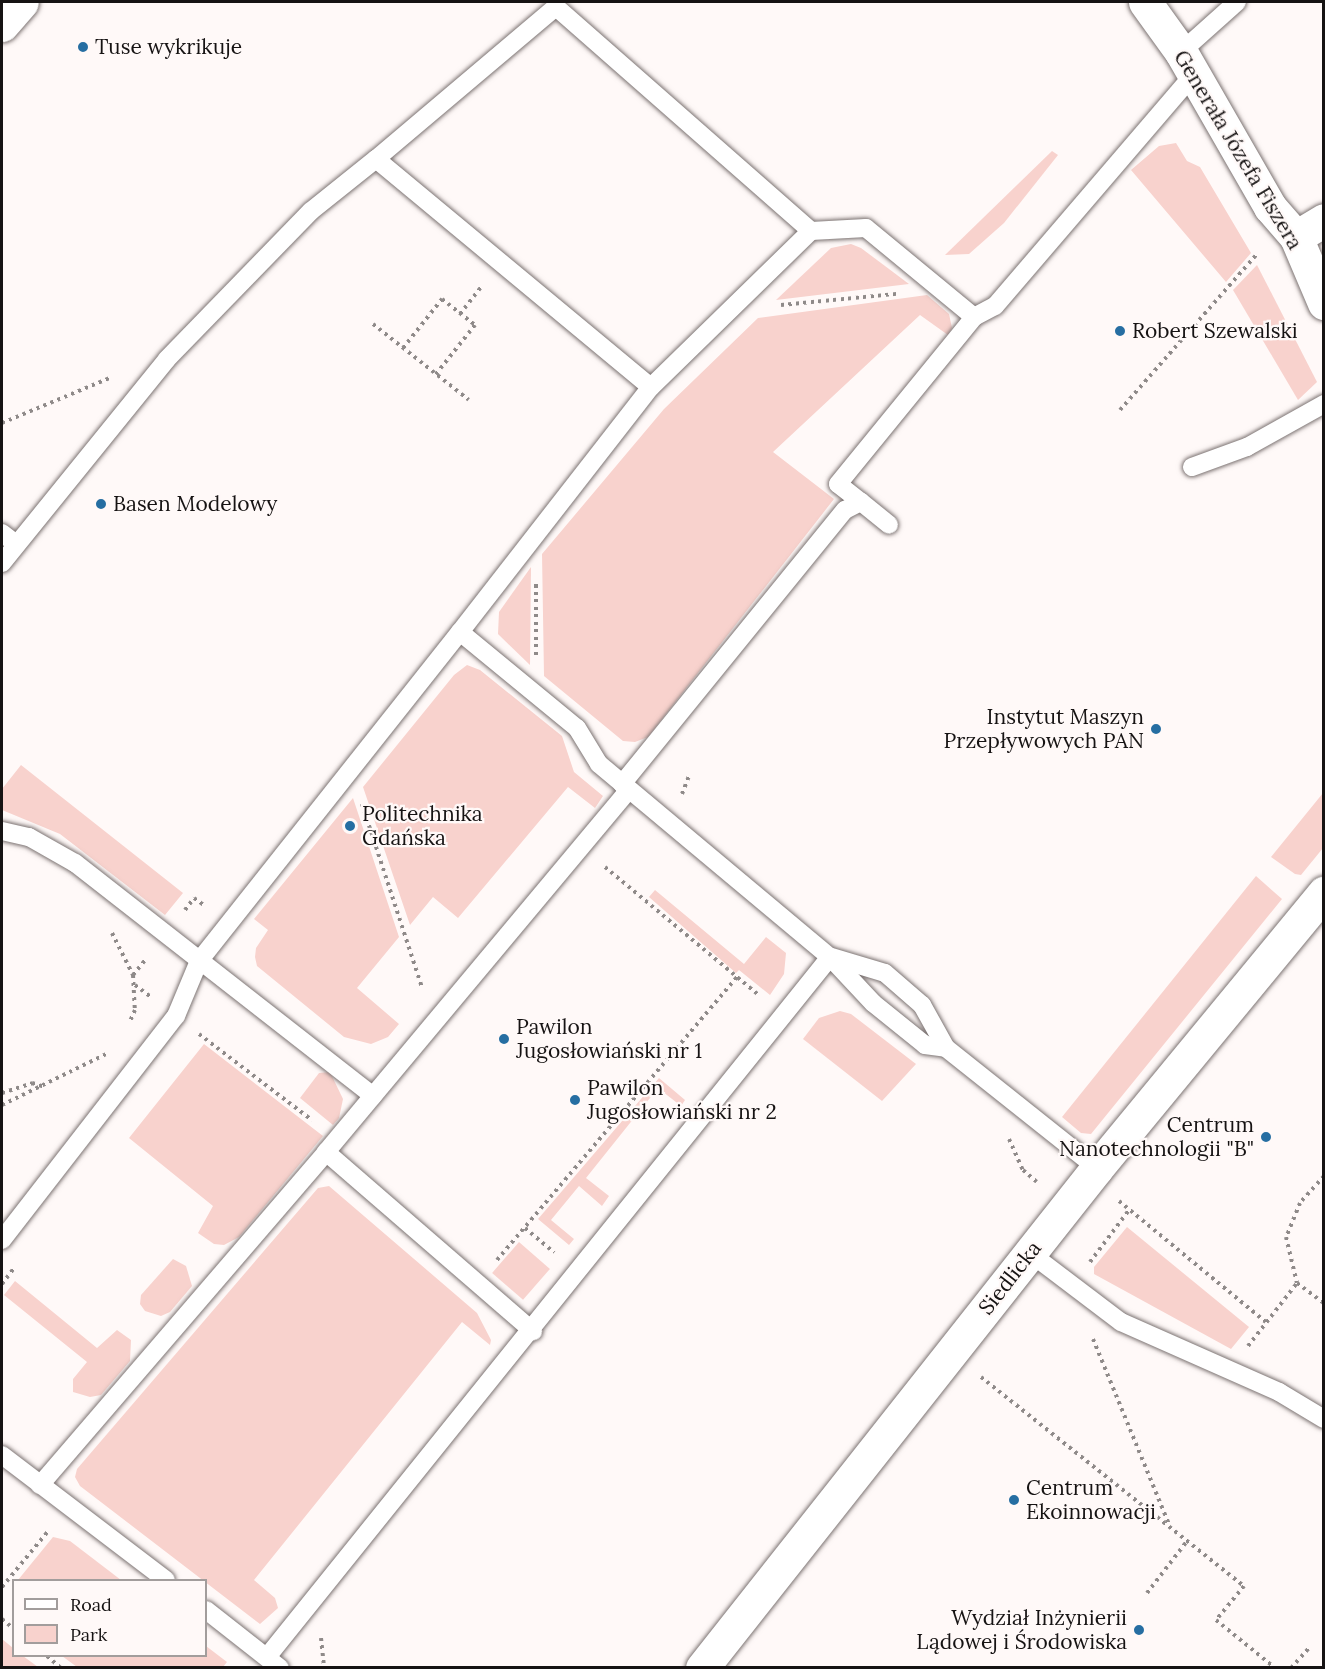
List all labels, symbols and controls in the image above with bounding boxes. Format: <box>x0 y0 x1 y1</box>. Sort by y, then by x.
place label: Tuse wykrikuje <box>95 34 242 60</box>
marker: Tuse wykrikuje <box>76 40 90 54</box>
street label: Generała Józefa Fiszera <box>1168 46 1308 254</box>
place label: Robert Szewalski <box>1132 318 1298 344</box>
marker: Robert Szewalski <box>1113 324 1127 338</box>
place label: Basen Modelowy <box>113 491 277 517</box>
marker: Basen Modelowy <box>94 497 108 511</box>
place label: Instytut Maszyn Przepływowych PAN <box>944 704 1144 754</box>
marker: Instytut Maszyn Przepływowych PAN <box>1149 722 1163 736</box>
place label: Politechnika Gdańska <box>362 801 483 851</box>
marker: Politechnika Gdańska <box>343 819 357 833</box>
place label: Pawilon Jugosłowiański nr 1 <box>516 1014 702 1064</box>
marker: Pawilon Jugosłowiański nr 1 <box>497 1032 511 1046</box>
place label: Pawilon Jugosłowiański nr 2 <box>587 1075 777 1125</box>
marker: Pawilon Jugosłowiański nr 2 <box>568 1093 582 1107</box>
place label: Centrum Nanotechnologii "B" <box>1059 1112 1254 1162</box>
marker: Centrum Nanotechnologii "B" <box>1259 1130 1273 1144</box>
street label: Siedlicka <box>973 1236 1047 1320</box>
place label: Centrum Ekoinnowacji <box>1026 1475 1156 1525</box>
marker: Centrum Ekoinnowacji <box>1007 1493 1021 1507</box>
legend <box>12 1579 207 1657</box>
text: Road <box>70 1593 112 1616</box>
place label: Wydział Inżynierii Lądowej i Środowiska <box>916 1605 1127 1655</box>
text: Park <box>70 1623 107 1646</box>
marker: Wydział Inżynierii Lądowej i Środowiska <box>1132 1623 1146 1637</box>

